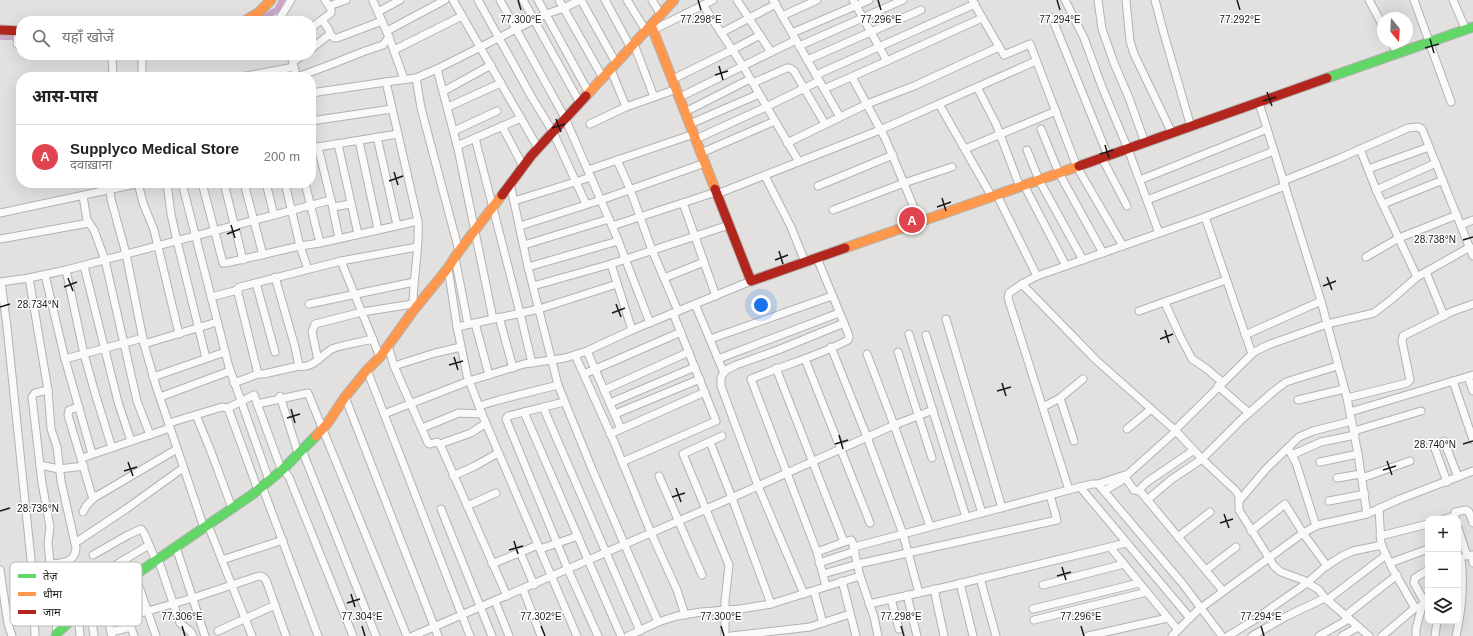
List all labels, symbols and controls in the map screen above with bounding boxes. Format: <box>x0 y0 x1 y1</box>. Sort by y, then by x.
north arrow <box>1377 12 1413 48</box>
text: 77.300°E <box>500 14 542 25</box>
text: 77.298°E <box>680 14 722 25</box>
text: 77.296°E <box>860 14 902 25</box>
text: 77.294°E <box>1039 14 1081 25</box>
text: 77.292°E <box>1219 14 1261 25</box>
search box <box>16 16 316 60</box>
icon: search <box>30 27 52 49</box>
text: यहाँ खोजें <box>62 28 114 45</box>
text: आस-पास <box>32 87 98 106</box>
text: Supplyco Medical Store <box>70 140 239 157</box>
text: A <box>40 149 50 164</box>
text: 200 m <box>264 149 300 164</box>
text: दवाख़ाना <box>70 157 112 172</box>
pin: A <box>899 205 925 235</box>
text: 28.738°N <box>1414 234 1456 245</box>
your location <box>751 295 771 315</box>
text: 28.734°N <box>17 299 59 310</box>
text: 28.740°N <box>1414 439 1456 450</box>
text: 28.736°N <box>17 503 59 514</box>
map controls <box>1425 516 1461 624</box>
button: + <box>1425 516 1461 552</box>
button: − <box>1425 552 1461 588</box>
legend <box>10 562 142 626</box>
text: तेज़ <box>43 570 58 582</box>
text: धीमा <box>43 588 62 600</box>
button: layers <box>1425 588 1461 624</box>
text: जाम <box>43 606 61 618</box>
text: 77.306°E <box>161 611 203 622</box>
text: 77.304°E <box>341 611 383 622</box>
text: 77.302°E <box>520 611 562 622</box>
text: 77.300°E <box>700 611 742 622</box>
text: 77.298°E <box>880 611 922 622</box>
text: 77.296°E <box>1060 611 1102 622</box>
text: 77.294°E <box>1240 611 1282 622</box>

